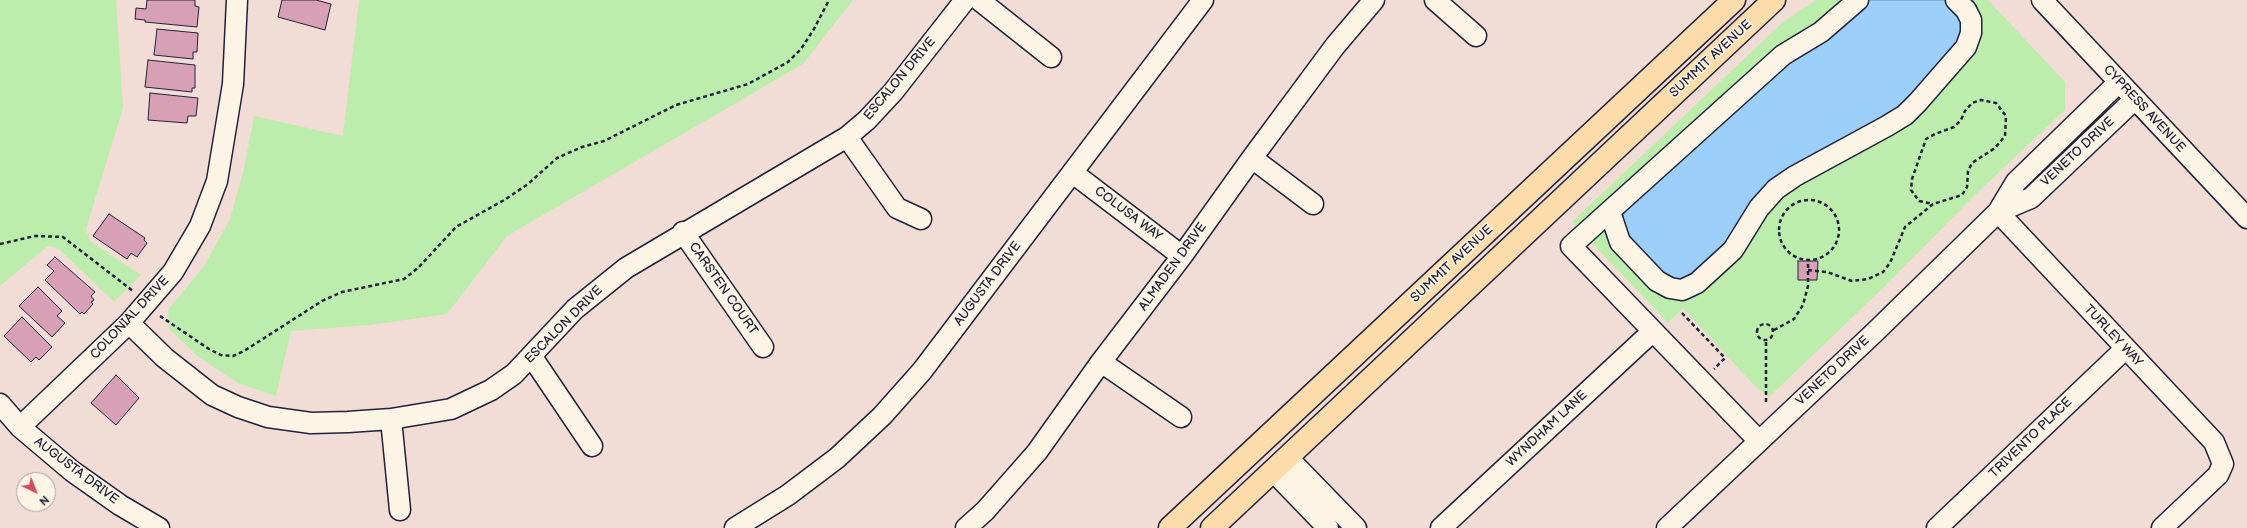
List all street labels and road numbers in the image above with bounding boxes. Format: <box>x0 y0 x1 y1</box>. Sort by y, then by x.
street label: SUMMIT AVENUE <box>1667 17 1755 101</box>
street label: ESCALON DRIVE <box>861 34 939 124</box>
street label: CYPRESS AVENUE <box>2100 62 2188 156</box>
street label: VENETO DRIVE <box>2038 114 2118 190</box>
street label: COLUSA WAY <box>1091 184 1165 244</box>
street label: ALMADEN DRIVE <box>1136 220 1210 314</box>
street label: SUMMIT AVENUE <box>1408 222 1496 306</box>
street label: AUGUSTA DRIVE <box>951 239 1025 329</box>
street label: CARSTEN COURT <box>685 240 761 338</box>
street label: COLONIAL DRIVE <box>87 273 173 363</box>
street label: ESCALON DRIVE <box>522 283 606 367</box>
street label: TURLEY WAY <box>2080 302 2146 370</box>
street label: VENETO DRIVE <box>1793 333 1873 409</box>
street label: WYNDHAM LANE <box>1503 388 1591 470</box>
street label: TRIVENTO PLACE <box>1986 395 2076 481</box>
street label: AUGUSTA DRIVE <box>31 434 121 508</box>

